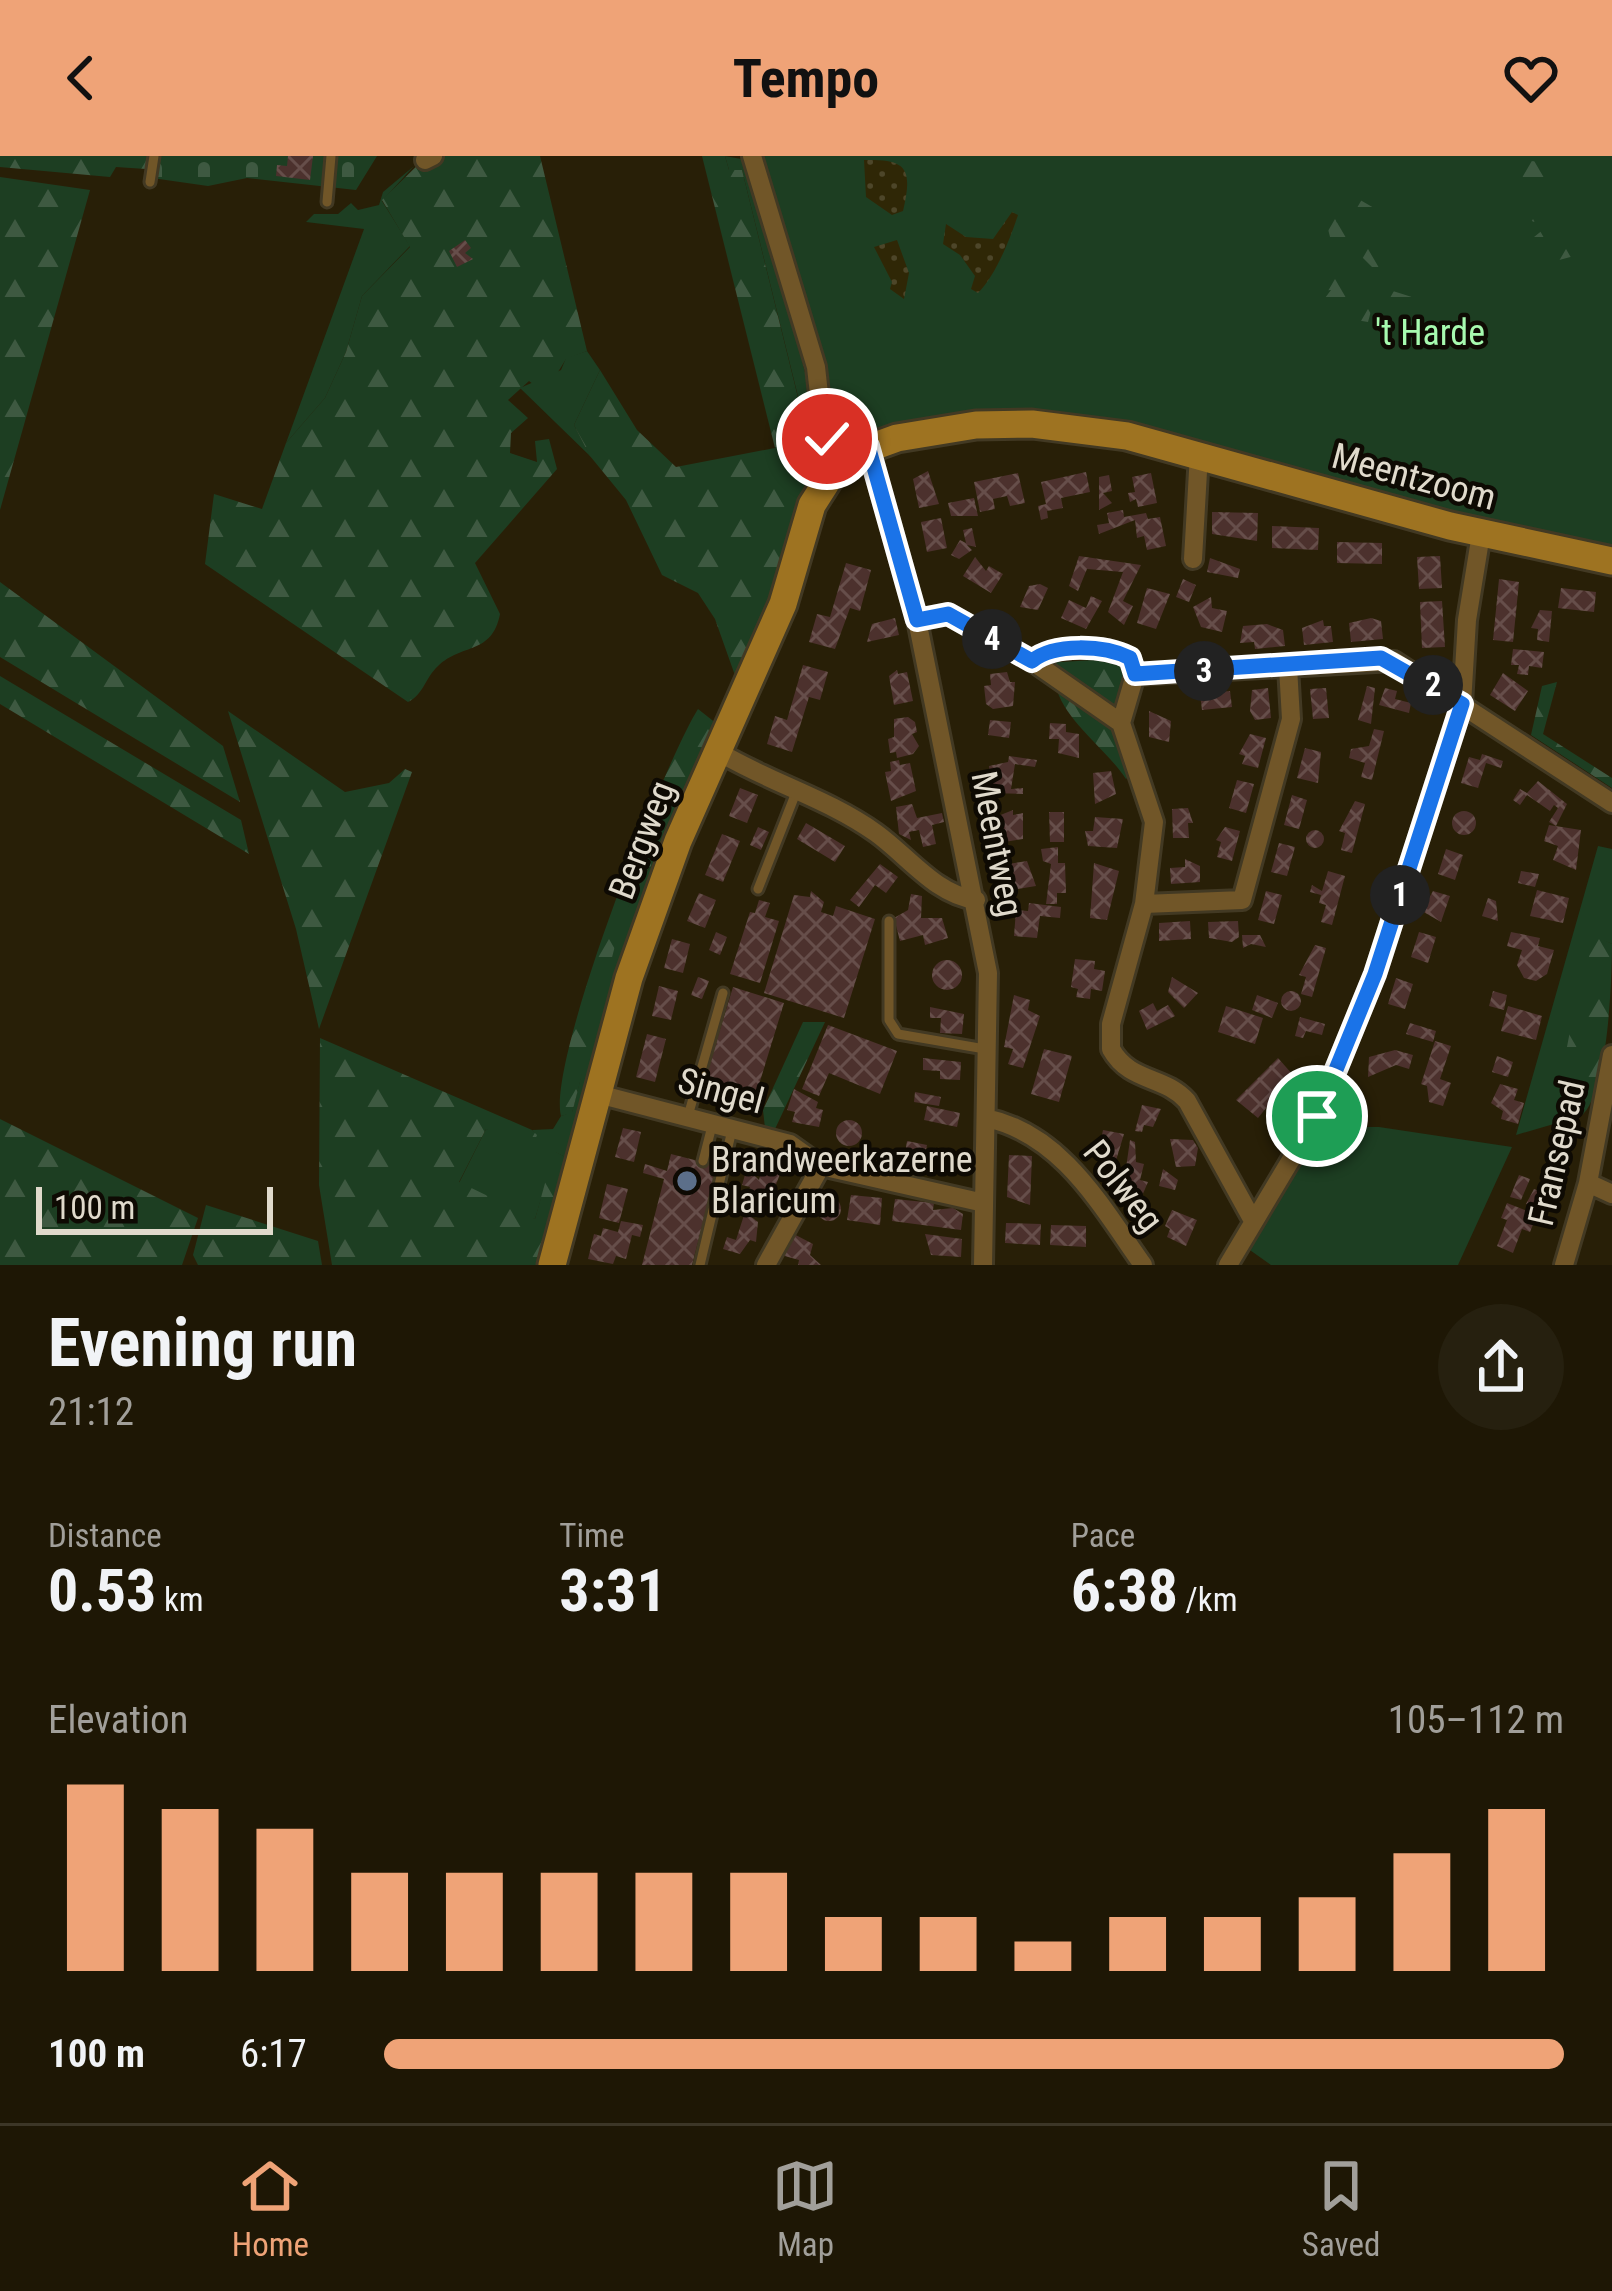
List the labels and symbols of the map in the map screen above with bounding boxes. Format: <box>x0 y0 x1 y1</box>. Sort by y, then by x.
park label: 't Harde <box>1375 312 1485 354</box>
pin <box>776 388 878 490</box>
street label: Meentzoom <box>1328 435 1500 519</box>
pin: 4 <box>962 609 1022 669</box>
pin: 3 <box>1174 641 1234 701</box>
pin: 2 <box>1403 655 1463 715</box>
street label: Meentweg <box>962 768 1032 920</box>
street label: Bergweg <box>600 775 684 905</box>
pin: 1 <box>1370 865 1430 925</box>
street label: Singel <box>673 1059 769 1123</box>
pin <box>1266 1065 1368 1167</box>
street label: Fransepad <box>1520 1076 1594 1230</box>
street label: Polweg <box>1074 1132 1172 1240</box>
place label: Brandweerkazerne Blaricum <box>711 1139 973 1222</box>
marker: Brandweerkazerne Blaricum <box>674 1168 700 1194</box>
scale bar <box>36 1181 273 1234</box>

